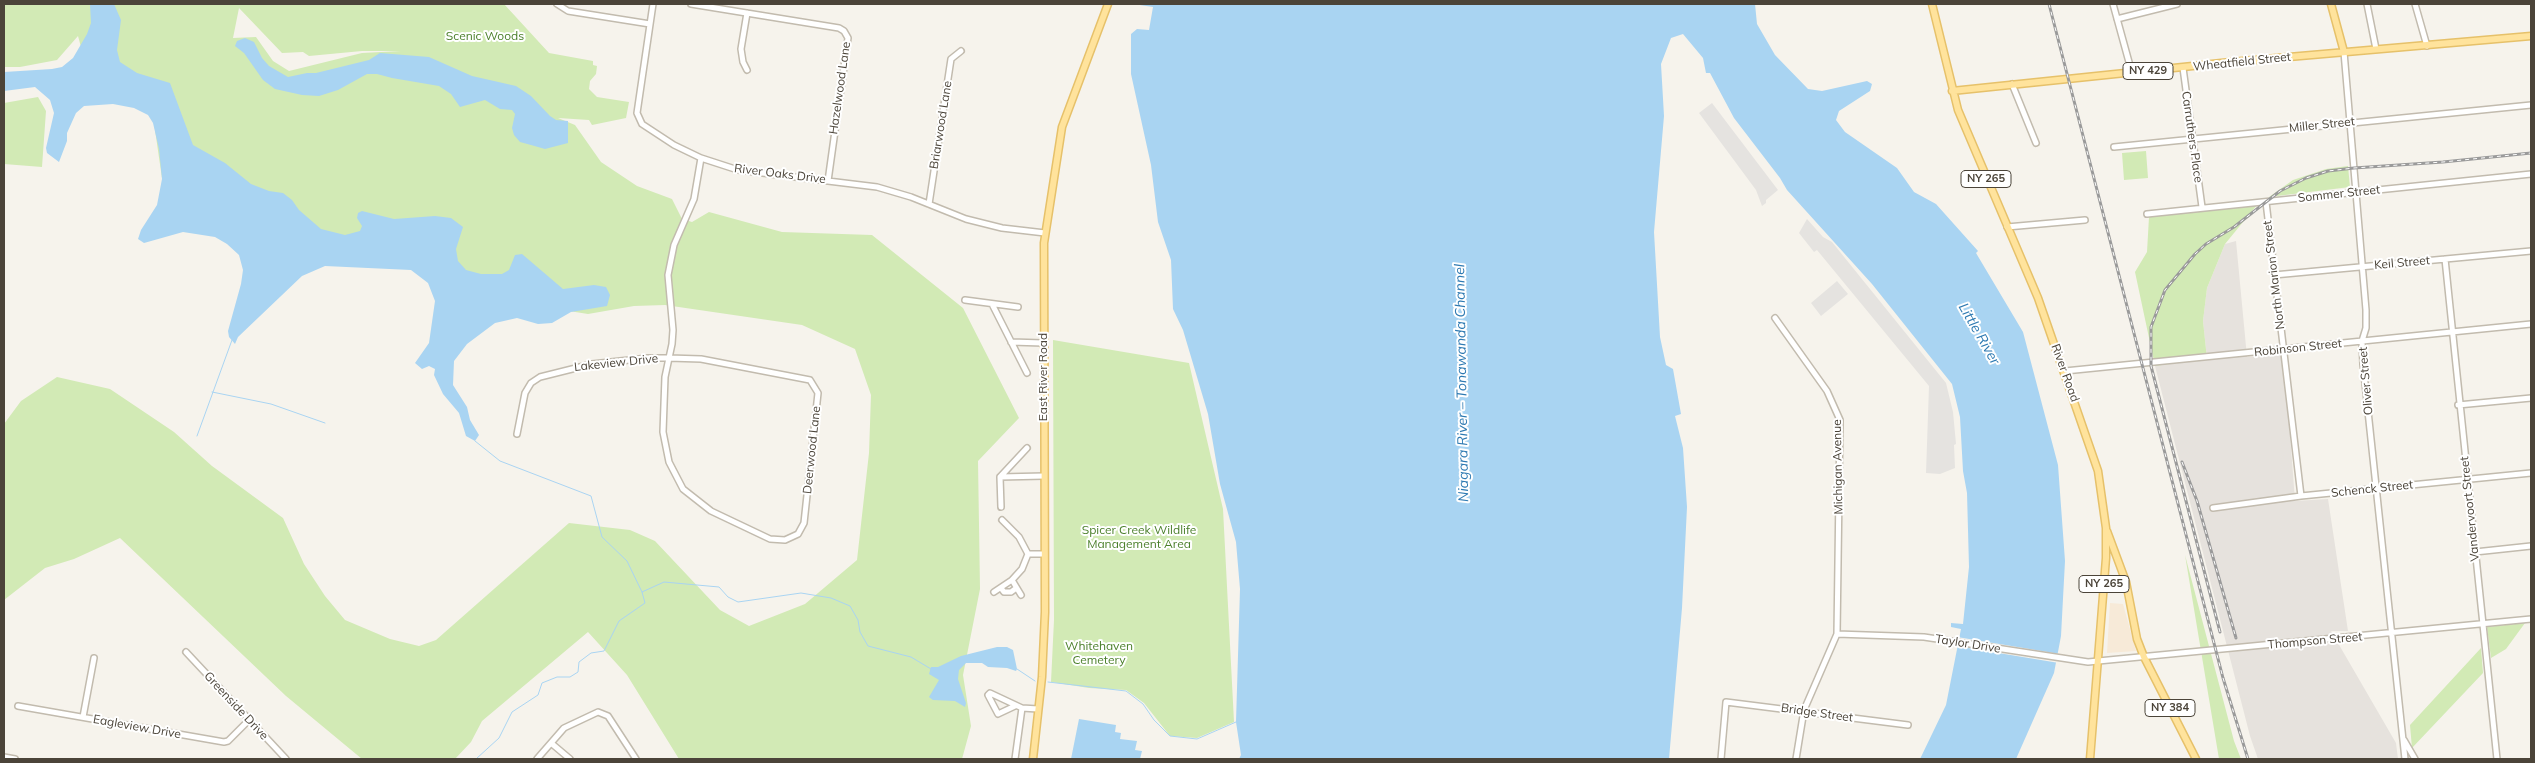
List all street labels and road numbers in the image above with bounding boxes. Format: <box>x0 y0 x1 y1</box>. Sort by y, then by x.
street label: Hazelwood Lane <box>826 41 854 135</box>
street label: Wheatfield Street <box>2192 50 2292 74</box>
road number: NY 429 <box>2123 62 2173 80</box>
street label: Briarwood Lane <box>927 80 955 170</box>
street label: Carruthers Place <box>2178 90 2206 184</box>
street label: Miller Street <box>2288 114 2356 136</box>
street label: River Oaks Drive <box>733 161 827 187</box>
road number: NY 265 <box>1961 170 2011 188</box>
street label: Sommer Street <box>2297 183 2381 205</box>
street label: North Marion Street <box>2260 220 2288 330</box>
street label: Keil Street <box>2373 253 2431 273</box>
street label: East River Road <box>1036 333 1050 421</box>
street label: Robinson Street <box>2253 336 2343 360</box>
street label: River Road <box>2048 342 2082 404</box>
street label: Oliver Street <box>2356 346 2376 416</box>
street label: Lakeview Drive <box>573 351 659 375</box>
street label: Deerwood Lane <box>800 405 824 495</box>
street label: Michigan Avenue <box>1830 419 1846 515</box>
street label: Vandervoort Street <box>2457 456 2483 562</box>
street label: Schenck Street <box>2330 478 2414 500</box>
road number: NY 265 <box>2079 576 2129 592</box>
street label: Thompson Street <box>2267 630 2363 652</box>
street label: Taylor Drive <box>1934 632 2002 656</box>
street label: Greenside Drive <box>201 669 271 743</box>
road number: NY 384 <box>2145 700 2195 716</box>
street label: Bridge Street <box>1780 701 1854 725</box>
street label: Eagleview Drive <box>92 712 182 742</box>

